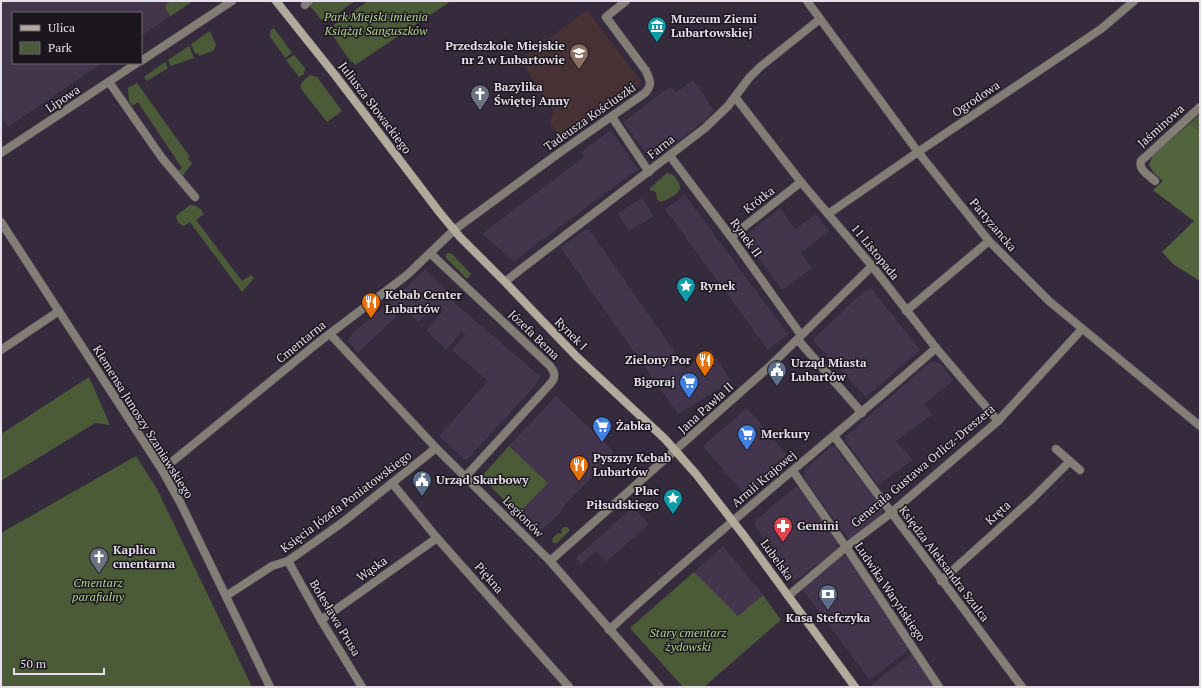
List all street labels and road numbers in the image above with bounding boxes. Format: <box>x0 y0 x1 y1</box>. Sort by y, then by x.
street label: Juliusza Słowackiego <box>336 59 415 157</box>
street label: Ogrodowa <box>949 77 1002 120</box>
street label: Tadeusza Kościuszki <box>541 79 639 154</box>
street label: Lipowa <box>43 82 83 116</box>
street label: Jaśminowa <box>1134 101 1187 151</box>
street label: Farna <box>644 131 677 162</box>
street label: Krótka <box>740 183 777 216</box>
street label: Partyzancka <box>967 195 1020 254</box>
street label: Rynek II <box>727 216 765 260</box>
street label: 11 Listopada <box>848 221 903 283</box>
street label: Józefa Bema <box>506 307 563 363</box>
street label: Rynek I <box>552 314 591 353</box>
street label: Cmentarna <box>273 317 329 366</box>
street label: Klemensa Junoszy Szaniawskiego <box>90 342 197 501</box>
street label: Jana Pawła II <box>675 379 737 436</box>
street label: Generała Gustawa Orlicz-Dreszera <box>848 401 998 530</box>
street label: Księcia Józefa Poniatowskiego <box>277 447 414 556</box>
street label: Armii Krajowej <box>728 447 799 510</box>
street label: Legionów <box>500 493 547 540</box>
street label: Kręta <box>982 497 1013 528</box>
street label: Księdza Aleksandra Szulca <box>896 503 993 625</box>
street label: Lubelska <box>757 536 797 583</box>
street label: Ludwika Waryńskiego <box>852 539 929 644</box>
street label: Wąska <box>354 553 390 584</box>
street label: Piękna <box>472 559 507 596</box>
street label: Bolesława Prusa <box>307 577 364 659</box>

